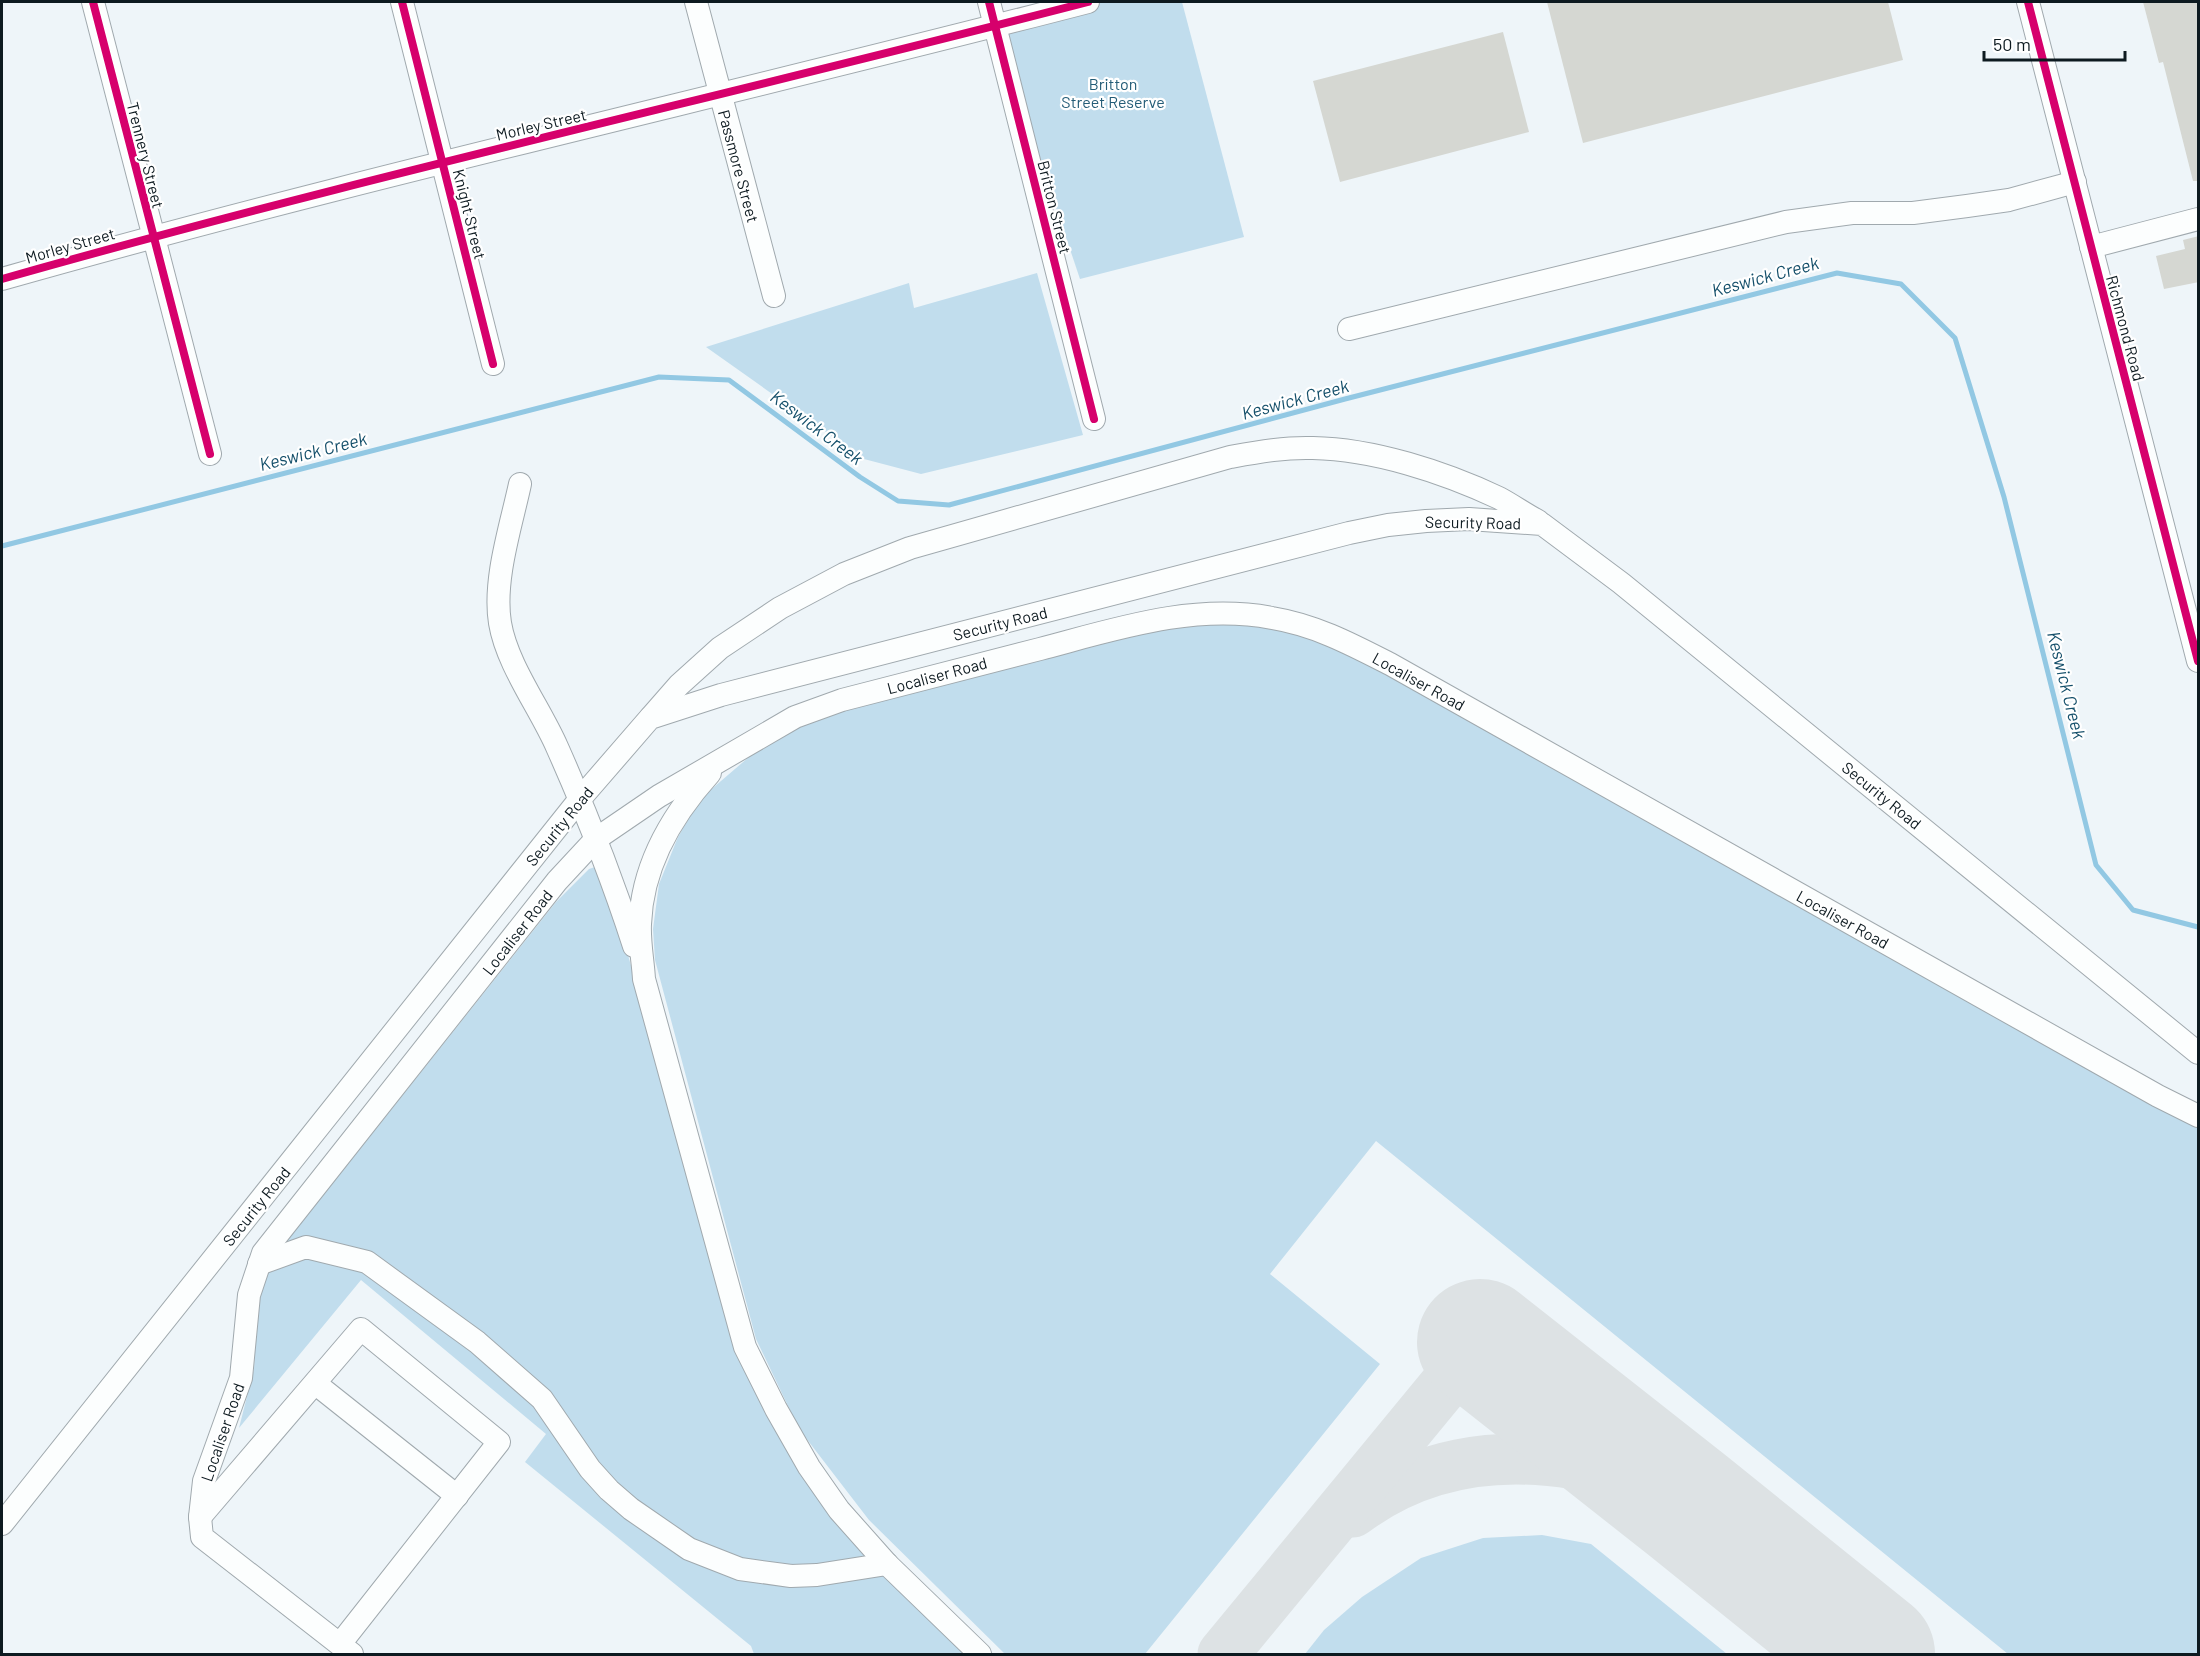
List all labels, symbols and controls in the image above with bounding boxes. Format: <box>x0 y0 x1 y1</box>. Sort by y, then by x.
scale bar <box>1984 24 2125 62</box>
text: 50 m <box>1993 33 2031 55</box>
park label: Britton Street Reserve <box>1061 74 1165 111</box>
street label: Trennery Street <box>124 100 168 210</box>
street label: Morley Street <box>494 104 588 144</box>
street label: Passmore Street <box>715 108 763 224</box>
street label: Britton Street <box>1034 158 1076 256</box>
street label: Knight Street <box>450 167 490 261</box>
street label: Morley Street <box>23 223 117 267</box>
water label: Keswick Creek <box>1709 251 1821 301</box>
street label: Richmond Road <box>2103 273 2149 383</box>
water label: Keswick Creek <box>1239 374 1351 424</box>
water label: Keswick Creek <box>766 385 868 469</box>
water label: Keswick Creek <box>257 427 369 475</box>
street label: Security Road <box>1425 512 1521 532</box>
street label: Security Road <box>951 602 1049 644</box>
water label: Keswick Creek <box>2043 629 2091 741</box>
street label: Localiser Road <box>1369 648 1469 714</box>
street label: Localiser Road <box>885 653 989 697</box>
street label: Security Road <box>1839 757 1925 833</box>
street label: Security Road <box>521 783 597 869</box>
street label: Localiser Road <box>478 886 556 978</box>
street label: Localiser Road <box>1793 886 1893 952</box>
street label: Security Road <box>218 1163 294 1249</box>
street label: Localiser Road <box>196 1380 248 1484</box>

